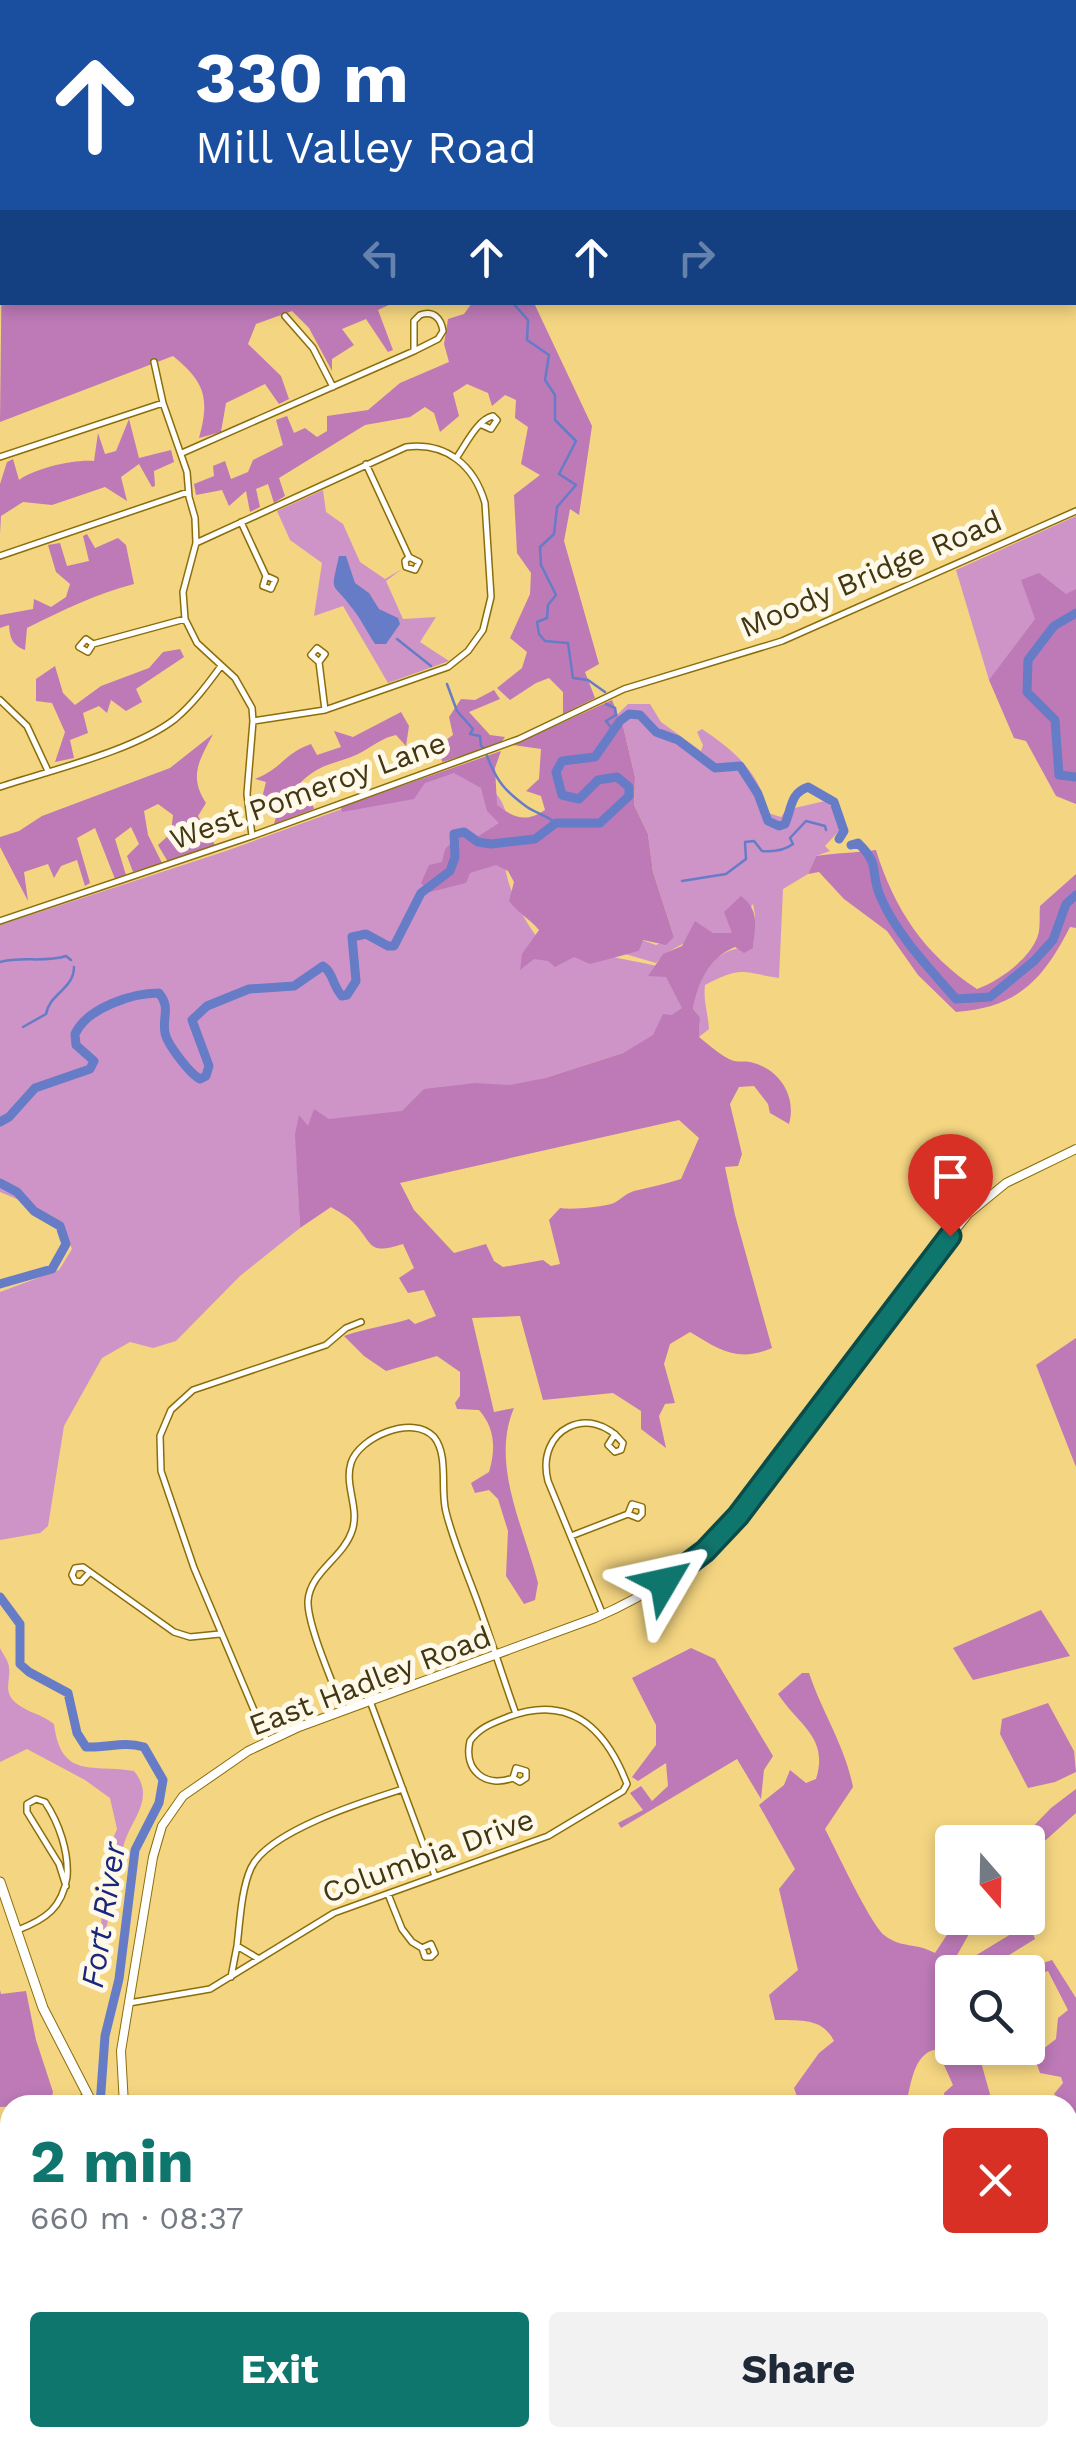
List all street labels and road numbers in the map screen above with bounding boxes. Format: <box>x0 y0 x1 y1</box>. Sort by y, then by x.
street label: Moody Bridge Road <box>735 503 1007 644</box>
street label: West Pomeroy Lane <box>165 724 450 857</box>
street label: East Hadley Road <box>244 1618 496 1743</box>
street label: Columbia Drive <box>317 1801 538 1910</box>

